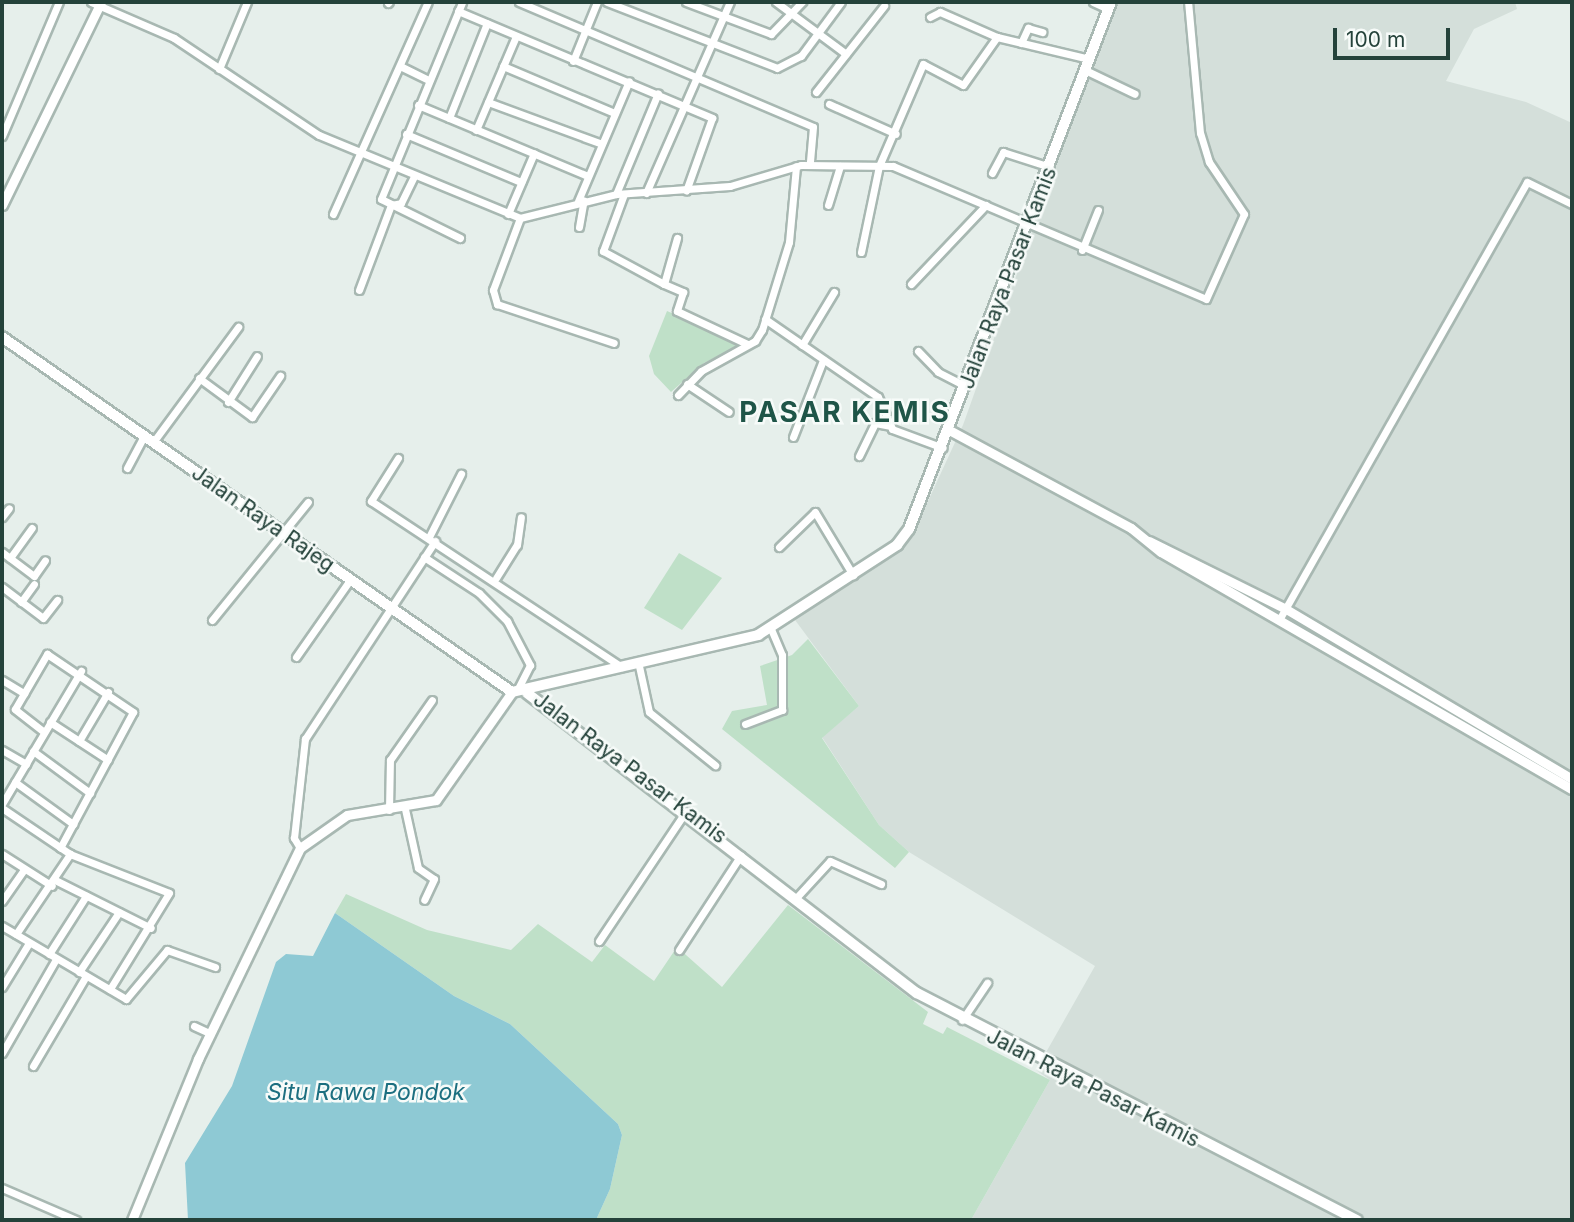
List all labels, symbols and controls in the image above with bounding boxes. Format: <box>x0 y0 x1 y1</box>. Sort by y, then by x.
scale bar <box>1336 14 1453 58</box>
text: 100 m <box>1346 27 1405 52</box>
street label: Jalan Raya Pasar Kamis <box>954 163 1062 393</box>
district label: PASAR KEMIS <box>741 395 949 429</box>
street label: Jalan Raya Rajeg <box>187 460 339 578</box>
street label: Jalan Raya Pasar Kamis <box>528 687 732 849</box>
street label: Jalan Raya Pasar Kamis <box>982 1023 1204 1153</box>
water label: Situ Rawa Pondok <box>267 1078 465 1106</box>

